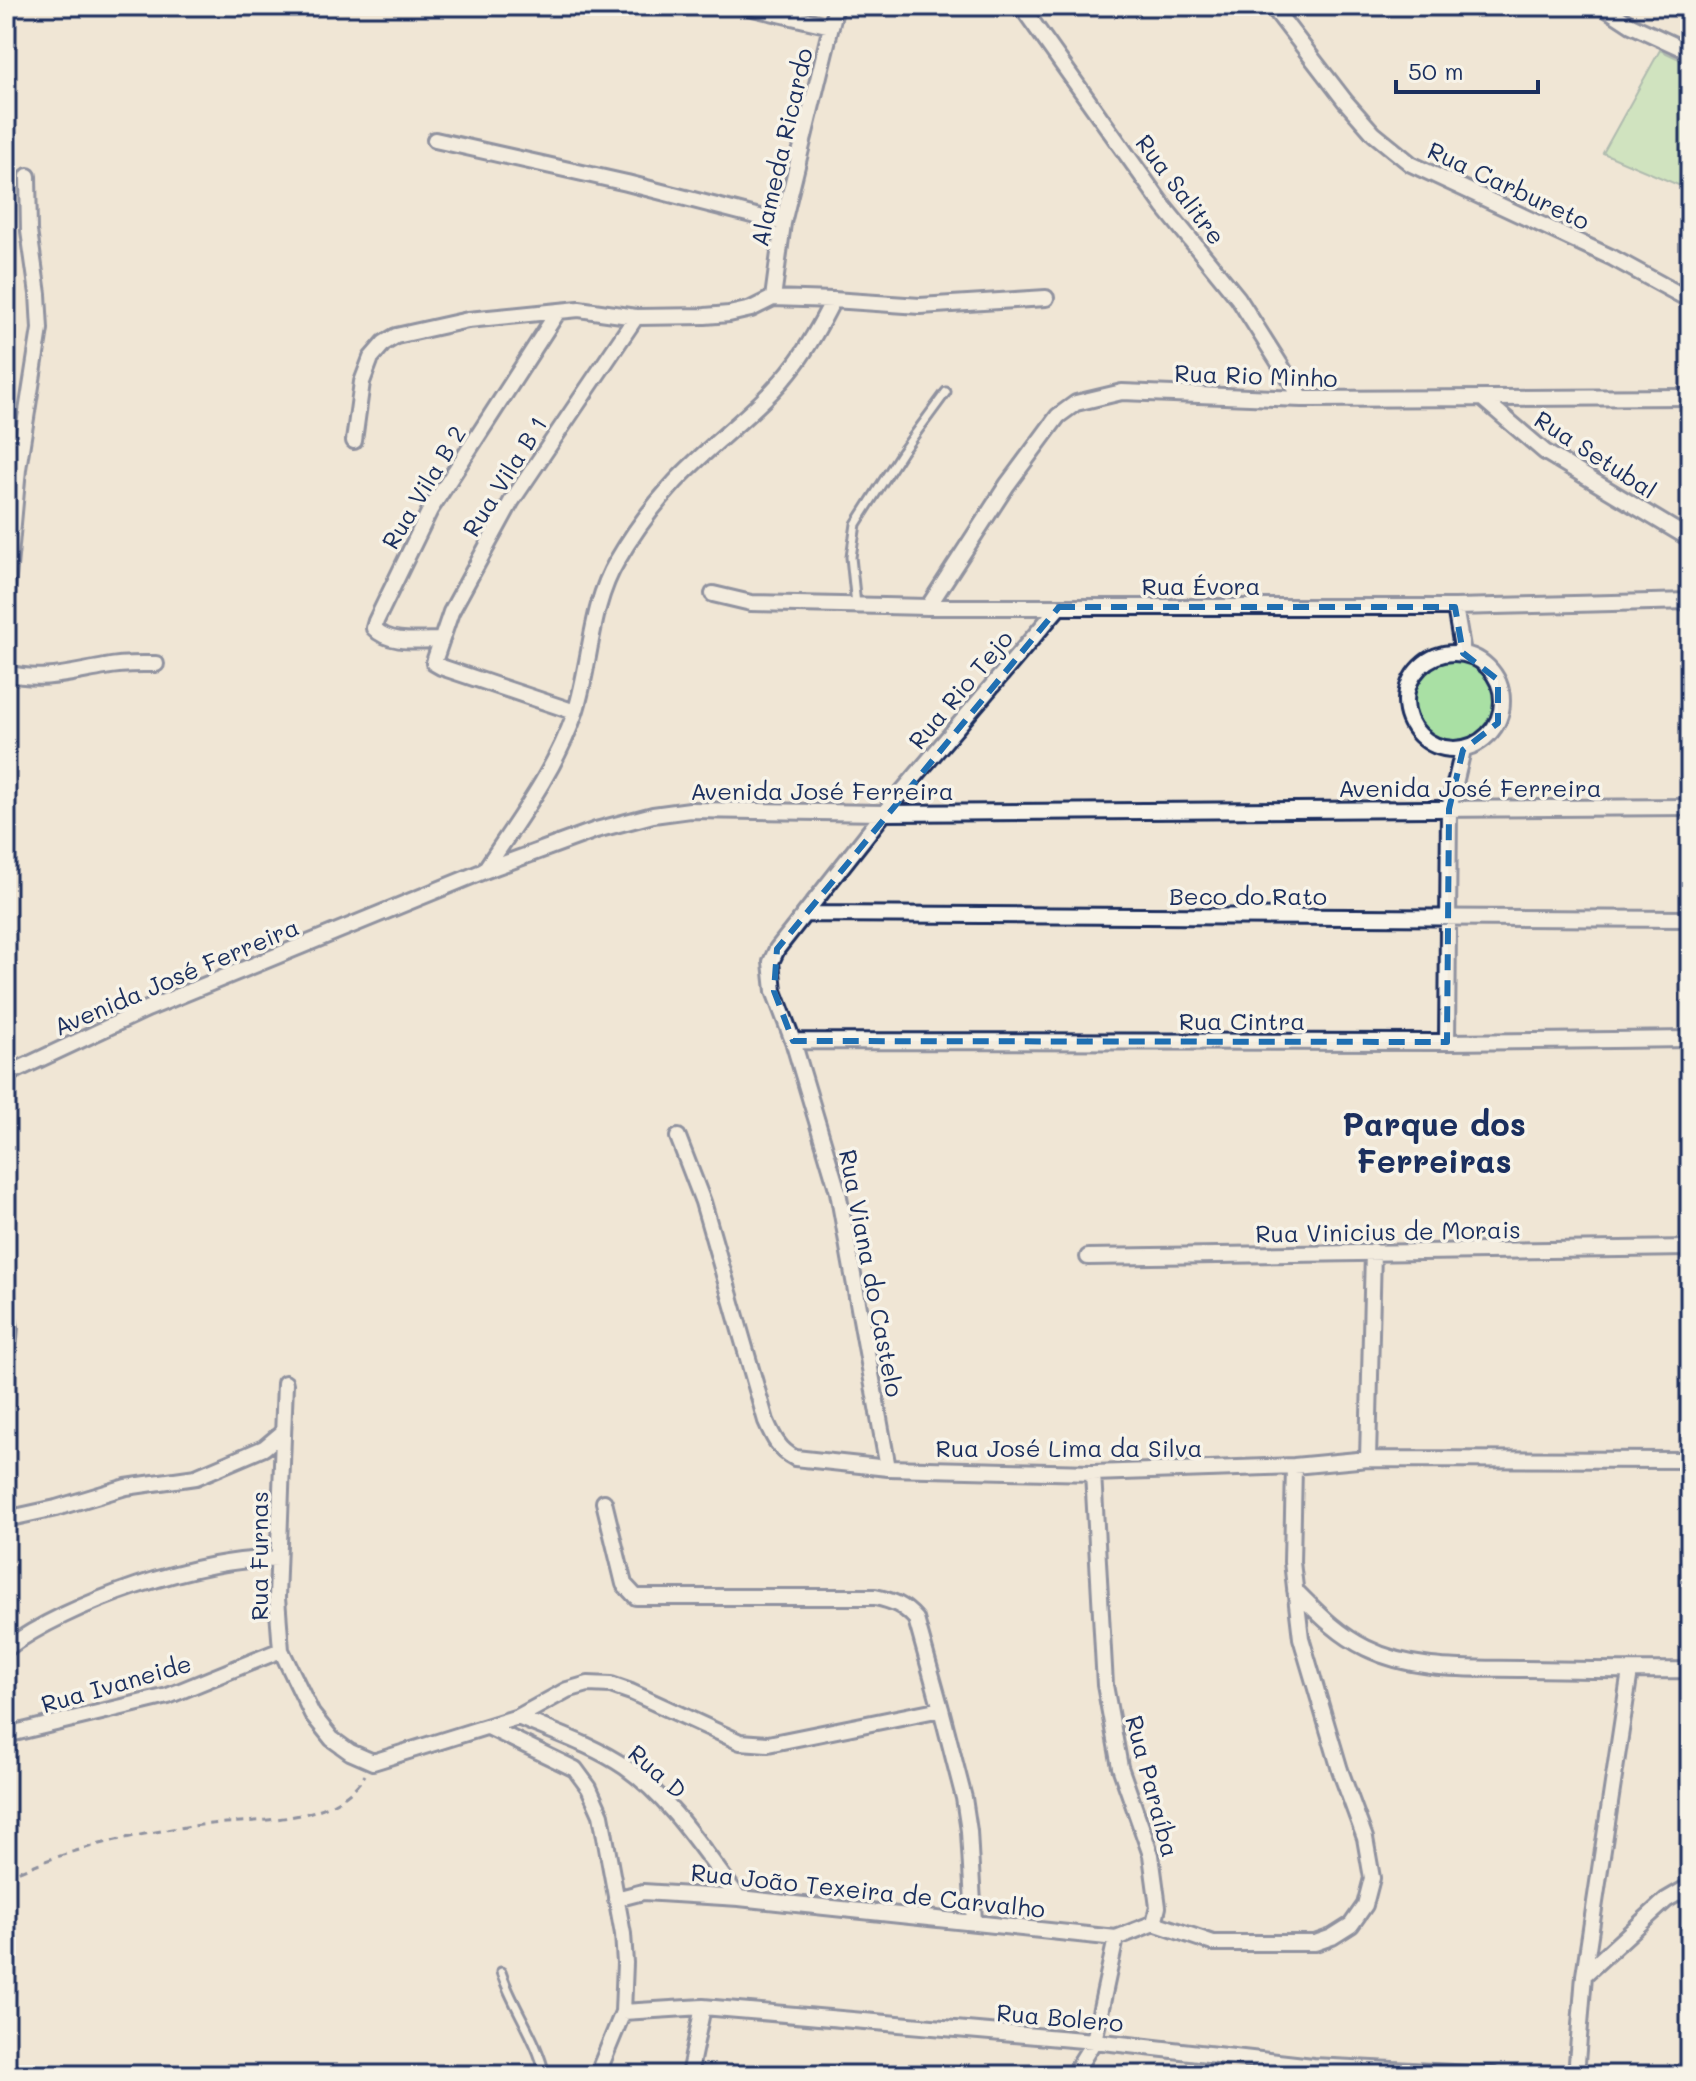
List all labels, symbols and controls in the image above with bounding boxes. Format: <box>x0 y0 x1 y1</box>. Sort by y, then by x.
scale bar <box>1396 44 1538 94</box>
street label: Alameda Ricardo <box>743 45 819 249</box>
text: 50 m <box>1408 55 1464 86</box>
street label: Rua Salitre <box>1129 128 1233 250</box>
street label: Rua Carbureto <box>1423 134 1595 236</box>
street label: Rua Rio Minho <box>1174 357 1338 393</box>
street label: Rua Setubal <box>1529 403 1663 505</box>
street label: Rua Vila B 1 <box>455 410 553 542</box>
street label: Rua Vila B 2 <box>374 420 472 554</box>
street label: Rua Évora <box>1142 570 1260 601</box>
street label: Rua Rio Tejo <box>901 623 1019 755</box>
street label: Avenida José Ferreira <box>1338 772 1602 803</box>
street label: Avenida José Ferreira <box>690 775 954 806</box>
street label: Beco do Rato <box>1169 880 1327 911</box>
street label: Avenida José Ferreira <box>49 910 303 1042</box>
street label: Rua Cintra <box>1179 1005 1305 1036</box>
district label: Parque dos Ferreiras <box>1342 1102 1526 1181</box>
street label: Rua Viana do Castelo <box>833 1147 911 1399</box>
street label: Rua Vinicius de Morais <box>1255 1213 1521 1249</box>
street label: Rua José Lima da Silva <box>936 1432 1202 1463</box>
street label: Rua Furnas <box>243 1491 274 1621</box>
street label: Rua Ivaneide <box>37 1647 195 1719</box>
street label: Rua Paraíba <box>1119 1712 1187 1860</box>
street label: Rua D <box>622 1737 694 1805</box>
street label: Rua João Texeira de Carvalho <box>689 1856 1047 1924</box>
street label: Rua Bolero <box>995 1996 1125 2038</box>

